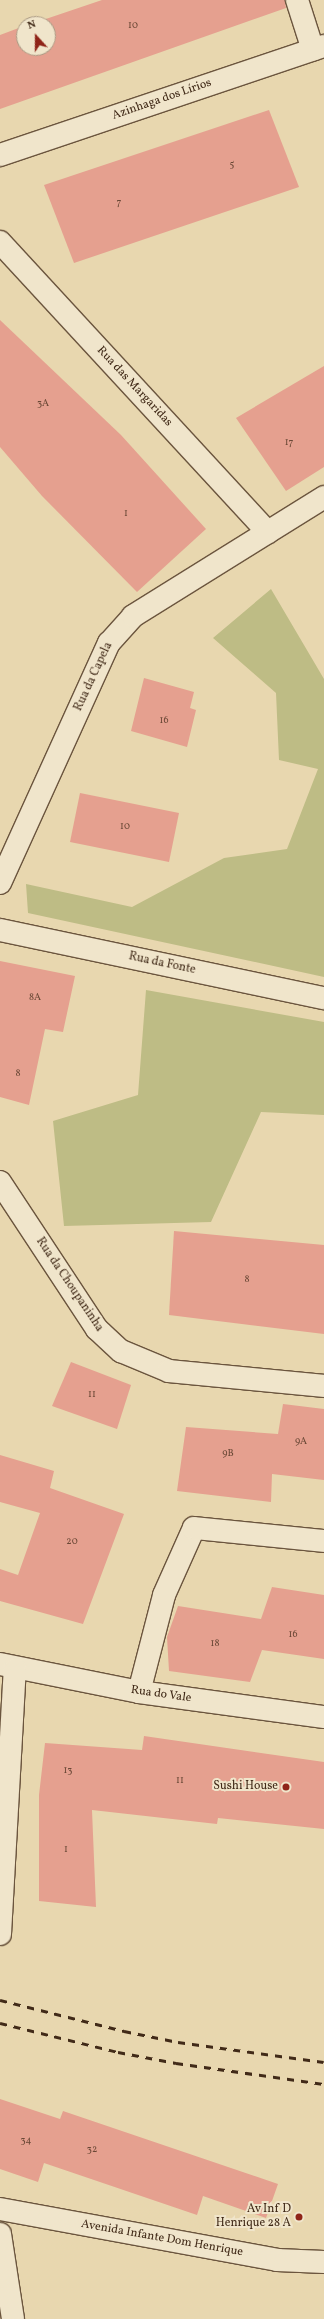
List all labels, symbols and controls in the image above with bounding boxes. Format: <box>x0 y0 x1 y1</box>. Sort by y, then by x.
north arrow <box>16 16 56 56</box>
text: N <box>25 17 38 34</box>
house number: 10 <box>128 20 138 32</box>
street label: Azinhaga dos Lírios <box>110 76 214 124</box>
house number: 5 <box>230 159 234 171</box>
house number: 7 <box>117 197 121 209</box>
street label: Rua das Margaridas <box>93 344 175 430</box>
house number: 3A <box>37 398 49 410</box>
house number: 17 <box>285 437 293 449</box>
house number: 1 <box>124 508 128 520</box>
street label: Rua da Capela <box>72 640 116 714</box>
house number: 16 <box>160 715 168 727</box>
house number: 10 <box>120 821 130 833</box>
street label: Rua da Fonte <box>127 950 197 978</box>
house number: 8A <box>29 992 41 1004</box>
house number: 8 <box>15 1068 21 1080</box>
street label: Rua da Choupaninha <box>32 1235 106 1335</box>
house number: 8 <box>244 1274 250 1286</box>
house number: 11 <box>88 1389 96 1401</box>
house number: 9A <box>295 1436 307 1448</box>
house number: 9B <box>222 1448 234 1460</box>
house number: 20 <box>66 1536 78 1548</box>
house number: 16 <box>289 1629 297 1641</box>
house number: 18 <box>211 1638 219 1650</box>
street label: Rua do Vale <box>130 1684 192 1706</box>
house number: 13 <box>63 1765 73 1777</box>
house number: 11 <box>176 1775 184 1787</box>
place label: Sushi House <box>213 1780 278 1794</box>
marker: Sushi House <box>281 1782 291 1792</box>
house number: 1 <box>64 1844 68 1856</box>
house number: 34 <box>20 2135 32 2147</box>
house number: 32 <box>87 2144 97 2156</box>
place label: Av Inf D Henrique 28 A <box>216 2203 291 2231</box>
marker: Av Inf D Henrique 28 A <box>294 2212 304 2222</box>
street label: Avenida Infante Dom Henrique <box>80 2218 244 2260</box>

